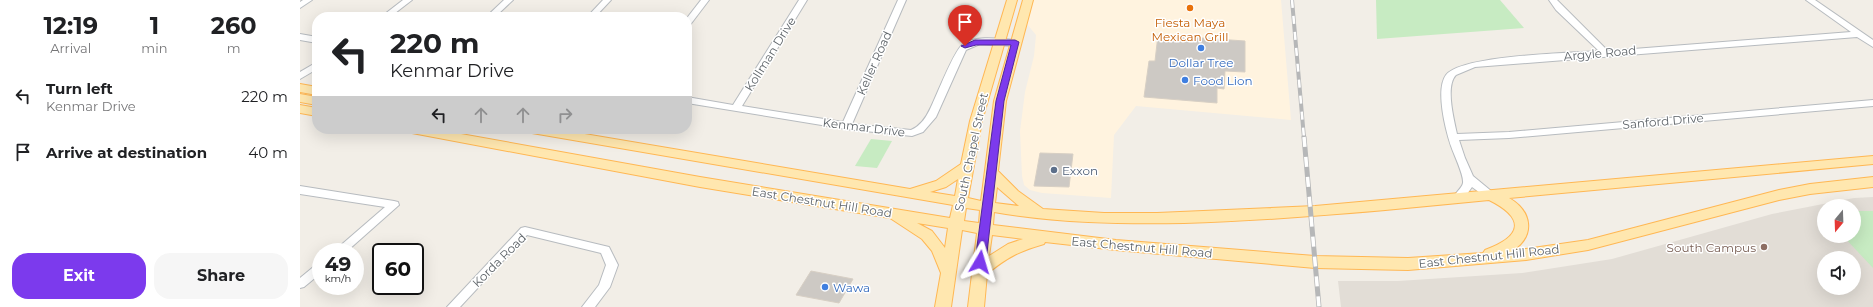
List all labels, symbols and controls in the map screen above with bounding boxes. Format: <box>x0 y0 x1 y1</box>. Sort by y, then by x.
marker: Fiesta Maya Mexican Grill <box>1185 3 1195 13</box>
pin <box>948 5 982 46</box>
text: 12:19 <box>43 11 98 40</box>
text: 1 <box>150 11 159 40</box>
text: 260 <box>211 11 257 40</box>
icon: arrive <box>954 11 976 33</box>
street label: Kollman Drive <box>741 14 799 94</box>
place label: Fiesta Maya Mexican Grill <box>1152 15 1228 44</box>
text: 220 m <box>390 26 479 60</box>
icon: left <box>324 28 376 80</box>
street label: Keller Road <box>853 29 895 97</box>
text: Arrival <box>50 40 91 56</box>
text: min <box>141 40 167 56</box>
text: m <box>227 40 241 56</box>
street label: Argyle Road <box>1563 42 1637 64</box>
marker: Dollar Tree <box>1196 43 1206 53</box>
place label: Dollar Tree <box>1169 55 1233 70</box>
text: Kenmar Drive <box>390 60 514 82</box>
place label: Food Lion <box>1193 73 1253 88</box>
marker: Food Lion <box>1180 75 1190 85</box>
text: Turn left <box>46 79 113 98</box>
icon: left <box>12 85 34 107</box>
text: 220 m <box>241 87 288 106</box>
street label: South Chapel Street <box>951 91 991 213</box>
text: Kenmar Drive <box>46 98 136 114</box>
icon: left <box>428 104 450 126</box>
icon: ahead <box>470 104 492 126</box>
icon: ahead <box>512 104 534 126</box>
icon: right <box>554 104 576 126</box>
street label: Sanford Drive <box>1622 110 1704 132</box>
street label: Kenmar Drive <box>822 115 906 139</box>
icon: arrive <box>12 141 34 163</box>
text: Arrive at destination <box>46 143 207 162</box>
text: 40 m <box>248 143 288 162</box>
place label: Exxon <box>1062 163 1098 178</box>
marker: Exxon <box>1049 165 1059 175</box>
street label: East Chestnut Hill Road <box>751 184 893 220</box>
north arrow <box>1817 199 1861 243</box>
map controls <box>1817 199 1861 295</box>
street label: Korda Road <box>469 230 529 290</box>
street label: East Chestnut Hill Road <box>1071 233 1213 261</box>
place label: South Campus <box>1667 240 1756 255</box>
position arrow <box>959 241 1001 283</box>
street label: East Chestnut Hill Road <box>1418 241 1560 271</box>
marker: South Campus <box>1759 242 1769 252</box>
speed limit sign: 60 <box>372 243 424 295</box>
button: sound <box>1817 251 1861 295</box>
text: 49 <box>325 252 351 276</box>
button: Exit <box>12 253 146 299</box>
button: Share <box>154 253 288 299</box>
text: km/h <box>325 272 351 285</box>
place label: Wawa <box>833 280 870 295</box>
marker: Wawa <box>820 282 830 292</box>

